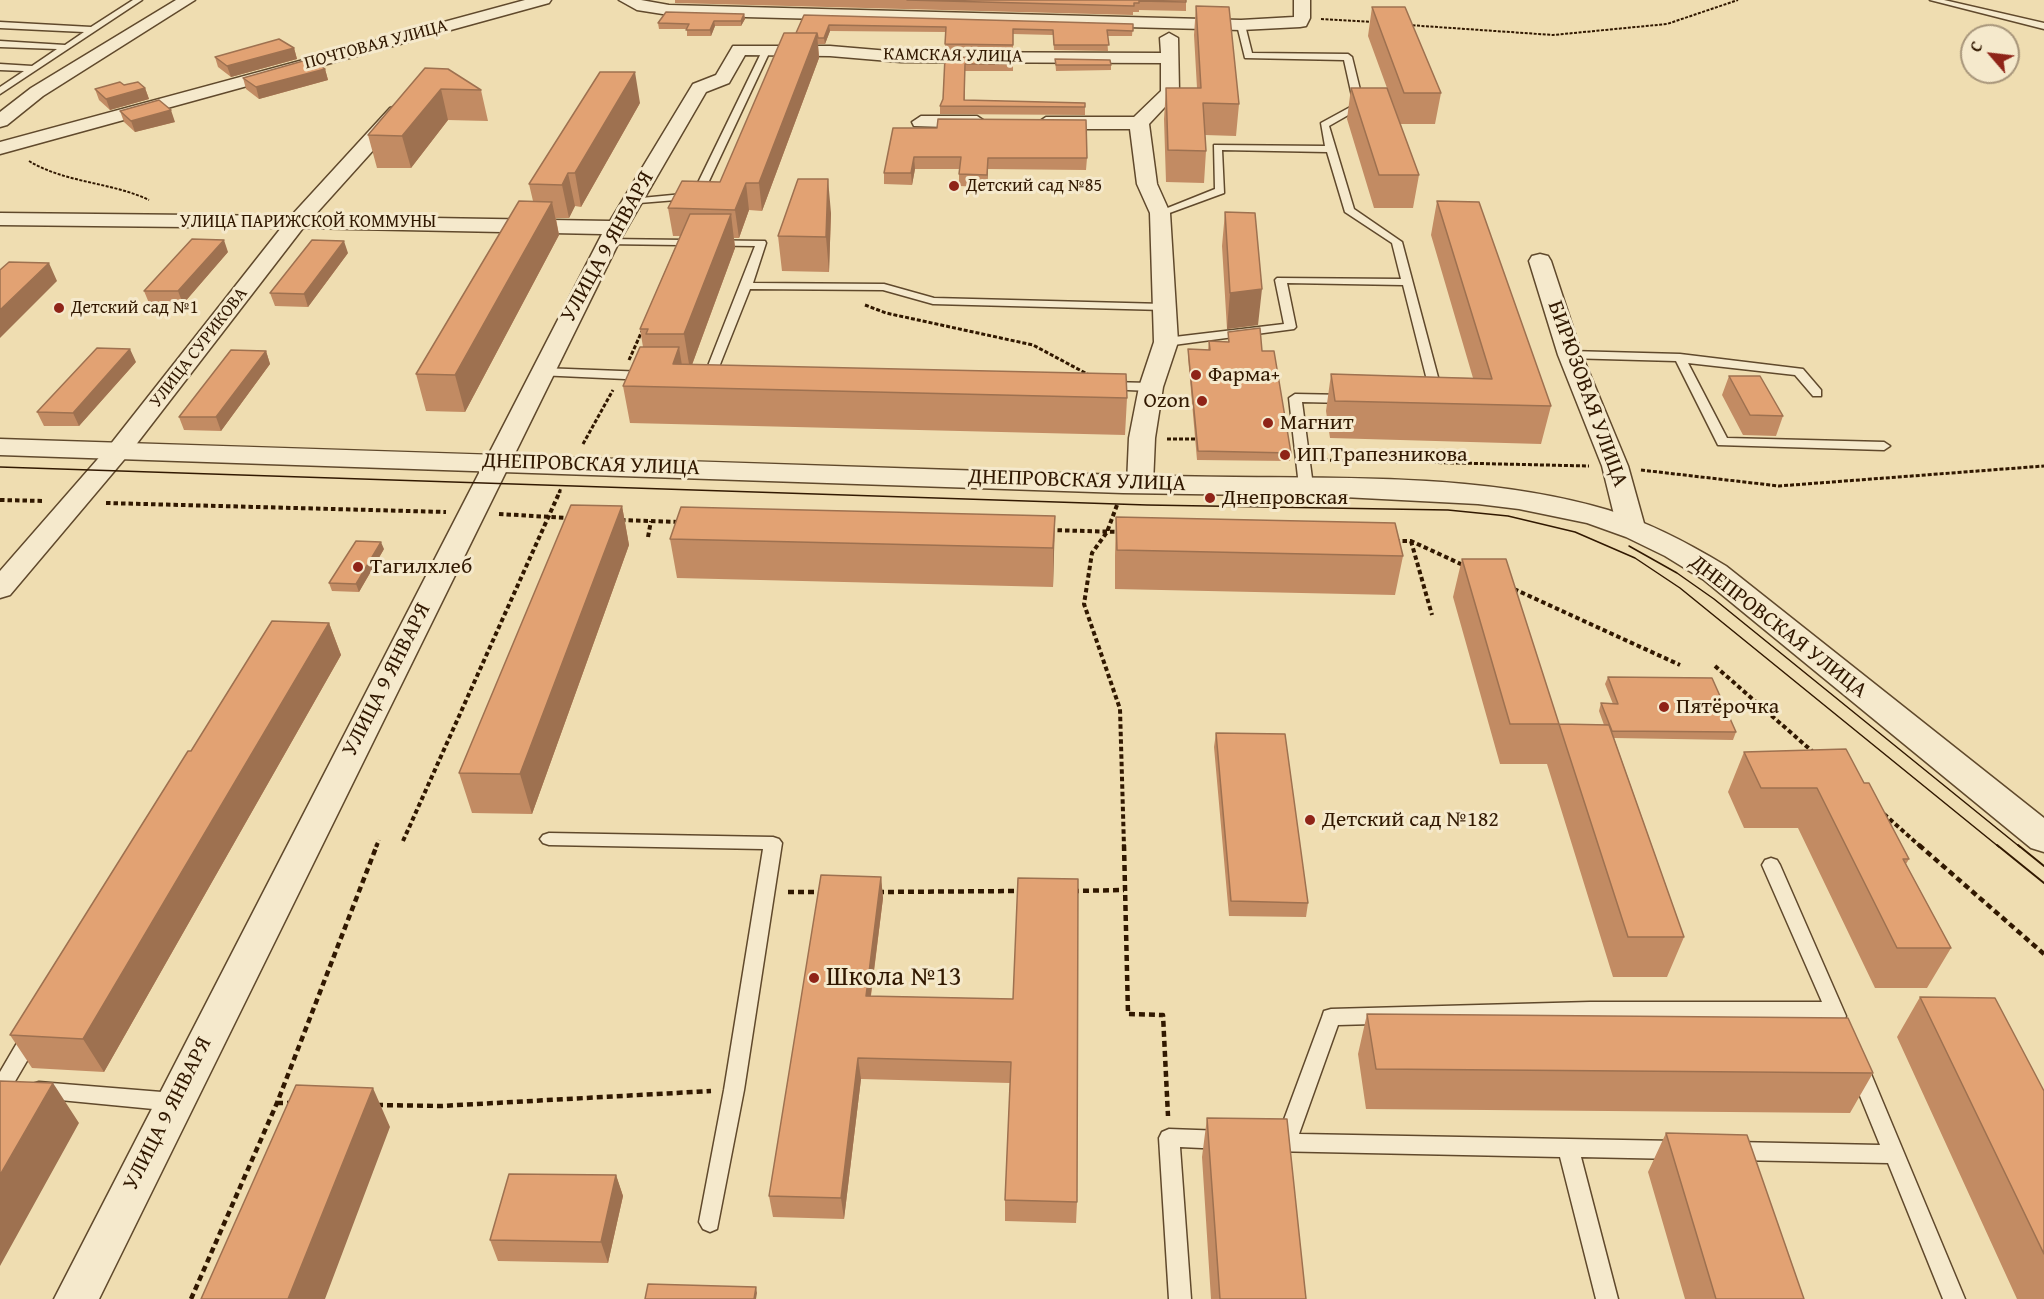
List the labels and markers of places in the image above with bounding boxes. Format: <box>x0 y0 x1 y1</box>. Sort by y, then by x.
place label: Детский сад №85 <box>966 175 1102 197</box>
marker: Детский сад №85 <box>947 179 961 193</box>
place label: Детский сад №1 <box>71 297 198 319</box>
marker: Детский сад №1 <box>52 301 66 315</box>
place label: Фарма+ <box>1208 362 1280 388</box>
marker: Фарма+ <box>1189 368 1203 382</box>
place label: Ozon <box>1143 388 1190 414</box>
marker: Ozon <box>1195 394 1209 408</box>
place label: Магнит <box>1280 410 1354 436</box>
marker: Магнит <box>1261 416 1275 430</box>
place label: ИП Трапезникова <box>1297 442 1468 468</box>
marker: ИП Трапезникова <box>1278 448 1292 462</box>
place label: Днепровская <box>1222 485 1348 511</box>
marker: Днепровская <box>1203 491 1217 505</box>
place label: Тагилхлеб <box>370 554 472 580</box>
marker: Тагилхлеб <box>351 560 365 574</box>
place label: Пятёрочка <box>1676 694 1779 720</box>
marker: Пятёрочка <box>1657 700 1671 714</box>
place label: Детский сад №182 <box>1322 807 1499 833</box>
marker: Детский сад №182 <box>1303 813 1317 827</box>
place label: Школа №13 <box>826 962 962 994</box>
marker: Школа №13 <box>807 971 821 985</box>

